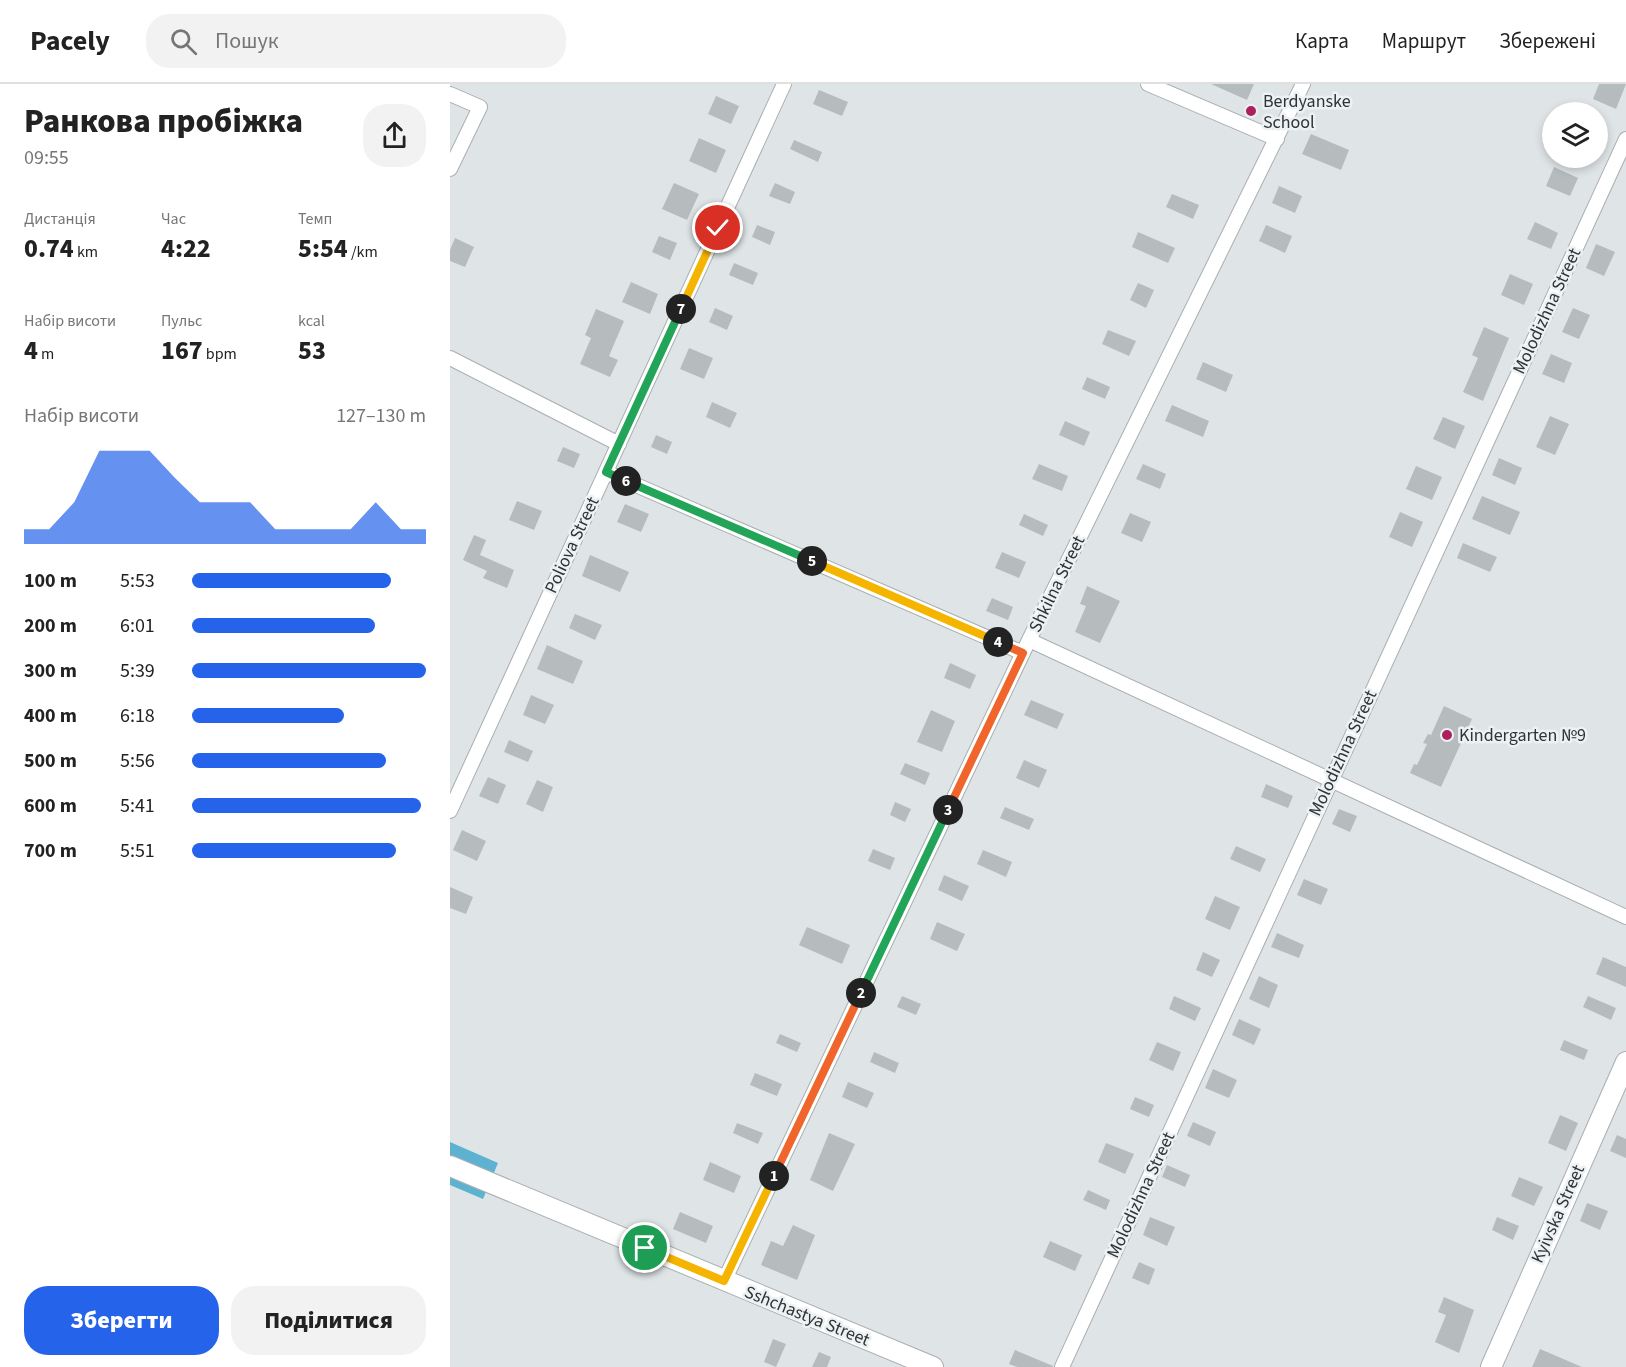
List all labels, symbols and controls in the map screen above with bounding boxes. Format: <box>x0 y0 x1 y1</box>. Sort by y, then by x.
search box <box>146 14 566 68</box>
text: Pacely <box>30 21 110 61</box>
icon: search <box>167 25 200 58</box>
text: Пошук <box>215 25 279 57</box>
text: Карта <box>1295 26 1349 56</box>
text: Маршрут <box>1382 26 1466 56</box>
text: Збережені <box>1499 26 1596 56</box>
place label: Berdyanske School <box>1263 89 1351 135</box>
text: Ранкова пробіжка <box>24 98 303 145</box>
map controls <box>1542 102 1608 168</box>
button: layers <box>1542 102 1608 168</box>
button: share <box>363 104 426 167</box>
marker: Berdyanske School <box>1244 104 1258 118</box>
text: 09:55 <box>24 144 69 172</box>
pin <box>692 202 743 253</box>
text: Дистанція <box>24 208 96 230</box>
text: Час <box>161 208 186 230</box>
text: Темп <box>298 208 332 230</box>
icon: check <box>701 211 734 244</box>
text: 0.74 <box>24 230 74 267</box>
text: 4:22 <box>161 230 211 267</box>
text: 5:54 <box>298 230 348 267</box>
text: km <box>74 241 98 263</box>
text: /km <box>348 241 378 263</box>
street label: Molodizhna Street <box>1507 244 1587 378</box>
pin: 7 <box>666 294 696 324</box>
text: 7 <box>677 298 685 320</box>
text: Набір висоти <box>24 310 116 332</box>
text: Пульс <box>161 310 202 332</box>
text: kcal <box>298 310 325 332</box>
text: 4 <box>24 332 38 369</box>
text: 167 <box>161 332 203 369</box>
text: 53 <box>298 332 326 369</box>
text: m <box>38 343 54 365</box>
text: bpm <box>203 343 237 365</box>
text: Набір висоти <box>24 402 139 430</box>
text: 127–130 m <box>336 402 426 430</box>
pin: 6 <box>611 466 641 496</box>
text: 6 <box>622 470 630 492</box>
street label: Poliova Street <box>539 493 605 597</box>
street label: Shkilna Street <box>1023 531 1091 637</box>
pin: 5 <box>797 546 827 576</box>
text: 5 <box>808 550 816 572</box>
text: 100 m <box>24 567 77 595</box>
text: 5:53 <box>120 567 155 595</box>
text: 200 m <box>24 612 77 640</box>
text: 6:01 <box>120 612 155 640</box>
pin: 4 <box>983 627 1013 657</box>
text: 4 <box>994 631 1002 653</box>
text: 300 m <box>24 657 77 685</box>
text: 5:39 <box>120 657 155 685</box>
street label: Molodizhna Street <box>1303 686 1383 820</box>
text: 400 m <box>24 702 77 730</box>
text: 6:18 <box>120 702 155 730</box>
place label: Kindergarten №9 <box>1459 723 1586 748</box>
marker: Kindergarten №9 <box>1440 728 1454 742</box>
text: 500 m <box>24 747 77 775</box>
text: 5:56 <box>120 747 155 775</box>
text: 600 m <box>24 792 77 820</box>
text: 5:41 <box>120 792 155 820</box>
pin: 3 <box>933 795 963 825</box>
text: 3 <box>944 799 952 821</box>
text: 700 m <box>24 837 77 865</box>
text: 5:51 <box>120 837 155 865</box>
pin: 2 <box>846 978 876 1008</box>
text: 2 <box>857 982 865 1004</box>
street label: Molodizhna Street <box>1101 1128 1181 1262</box>
pin: 1 <box>759 1161 789 1191</box>
street label: Kyivska Street <box>1525 1161 1591 1267</box>
text: 1 <box>770 1165 778 1187</box>
pin <box>619 1222 670 1273</box>
icon: arrive <box>628 1231 661 1264</box>
street label: Sshchastya Street <box>741 1279 873 1353</box>
button: Зберегти <box>24 1286 219 1355</box>
button: Поділитися <box>231 1286 426 1355</box>

